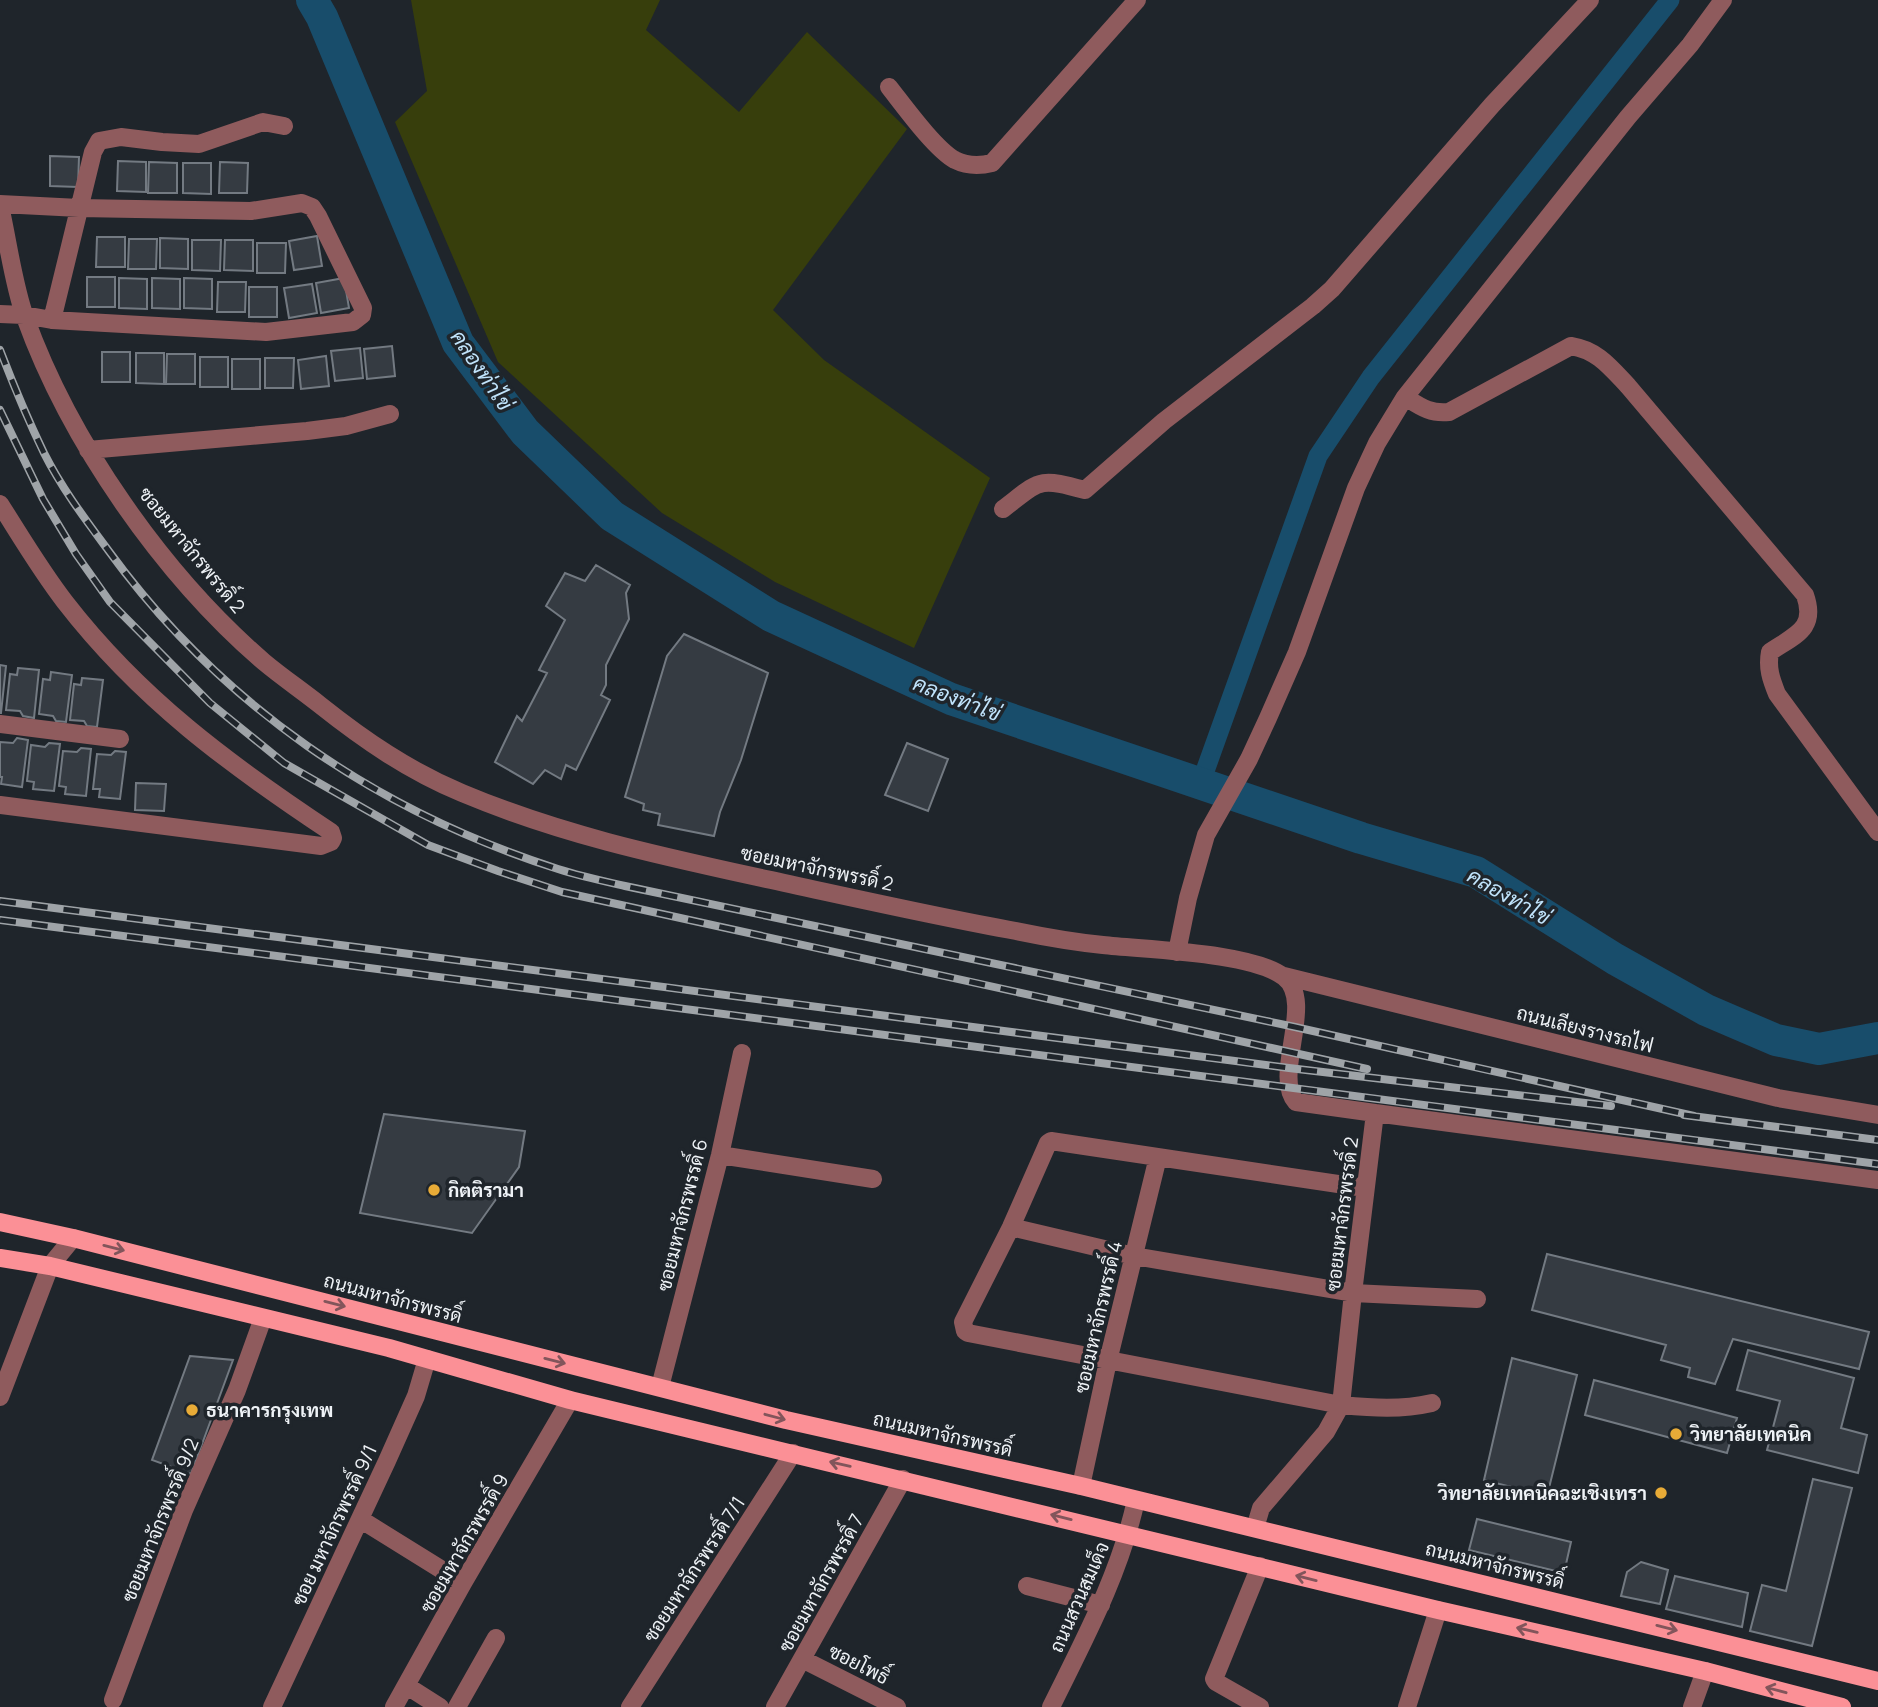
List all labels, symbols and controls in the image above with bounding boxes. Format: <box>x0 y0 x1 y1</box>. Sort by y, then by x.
water label: คลองท่าไข่ <box>445 324 520 417</box>
street label: ซอยมหาจักรพรรดิ์ 2 <box>133 478 255 619</box>
water label: คลองท่าไข่ <box>909 669 1006 728</box>
street label: ซอยมหาจักรพรรดิ์ 2 <box>738 834 897 897</box>
water label: คลองท่าไข่ <box>1462 861 1556 931</box>
street label: ถนนเลียงรางรถไฟ <box>1514 999 1656 1059</box>
street label: ซอยมหาจักรพรรดิ์ 6 <box>646 1135 714 1294</box>
street label: ซอยมหาจักรพรรดิ์ 2 <box>1315 1135 1364 1293</box>
place label: กิตติรามา <box>448 1177 524 1203</box>
marker: กิตติรามา <box>426 1182 442 1198</box>
street label: ซอยมหาจักรพรรดิ์ 4 <box>1063 1237 1128 1396</box>
one-way arrow <box>102 1242 125 1255</box>
street label: ถนนมหาจักรพรรดิ์ <box>321 1262 466 1329</box>
one-way arrow <box>323 1298 346 1311</box>
one-way arrow <box>543 1355 566 1368</box>
place label: ธนาคารกรุงเทพ <box>206 1397 333 1425</box>
street label: ถนนมหาจักรพรรดิ์ <box>871 1400 1016 1463</box>
marker: ธนาคารกรุงเทพ <box>184 1402 200 1418</box>
one-way arrow <box>764 1411 786 1424</box>
place label: วิทยาลัยเทคนิค <box>1689 1421 1812 1447</box>
marker: วิทยาลัยเทคนิค <box>1668 1426 1684 1442</box>
street label: ซอยมหาจักรพรรดิ์ 9/2 <box>111 1432 205 1606</box>
street label: ซอย มหาจักรพรรดิ์ 9/1 <box>281 1438 383 1610</box>
one-way arrow <box>829 1457 852 1470</box>
street label: ซอยมหาจักรพรรดิ์ 9 <box>409 1466 514 1617</box>
place label: วิทยาลัยเทคนิคฉะเชิงเทรา <box>1437 1480 1647 1506</box>
marker: วิทยาลัยเทคนิคฉะเชิงเทรา <box>1653 1485 1669 1501</box>
street label: ซอยมหาจักรพรรดิ์ 7/1 <box>633 1488 751 1647</box>
street label: ซอยมหาจักรพรรดิ์ 7 <box>768 1507 870 1657</box>
one-way arrow <box>1050 1510 1073 1523</box>
street label: ถนนมหาจักรพรรดิ์ <box>1423 1530 1568 1595</box>
street label: ถนนสวนสมเด็จ <box>1043 1538 1115 1656</box>
one-way arrow <box>1295 1570 1318 1584</box>
one-way arrow <box>1655 1622 1678 1635</box>
one-way arrow <box>1516 1623 1539 1637</box>
street label: ซอยโพธิ์ <box>824 1633 896 1690</box>
one-way arrow <box>1765 1683 1788 1696</box>

